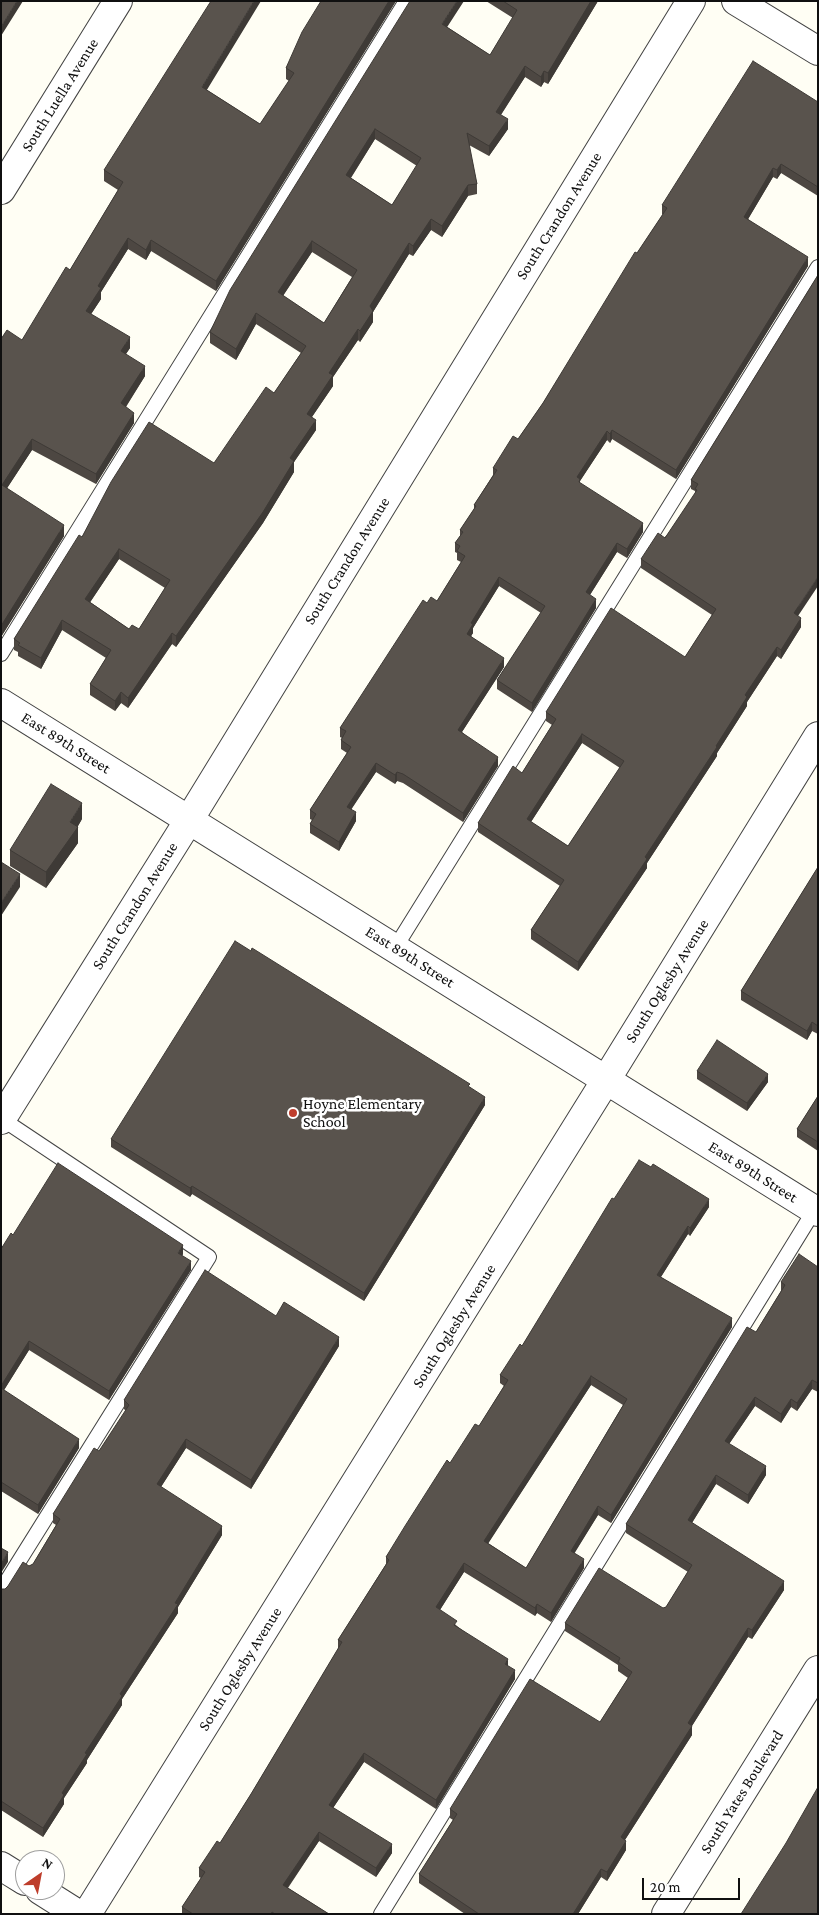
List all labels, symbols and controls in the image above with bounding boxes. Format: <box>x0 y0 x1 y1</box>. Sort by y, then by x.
street label: South Luella Avenue <box>17 35 103 155</box>
street label: South Crandon Avenue <box>512 149 606 283</box>
street label: South Crandon Avenue <box>300 494 394 628</box>
street label: East 89th Street <box>18 708 114 778</box>
street label: South Crandon Avenue <box>88 839 182 973</box>
street label: South Oglesby Avenue <box>621 916 713 1046</box>
street label: East 89th Street <box>362 922 458 992</box>
place label: Hoyne Elementary School <box>303 1094 422 1132</box>
marker: Hoyne Elementary School <box>287 1107 299 1119</box>
street label: East 89th Street <box>705 1137 801 1207</box>
street label: South Oglesby Avenue <box>408 1261 500 1391</box>
street label: South Oglesby Avenue <box>194 1604 286 1734</box>
street label: South Yates Boulevard <box>696 1727 788 1857</box>
north arrow <box>15 1850 65 1900</box>
text: N <box>39 1854 56 1873</box>
scale bar <box>644 1868 742 1900</box>
text: 20 m <box>650 1879 681 1895</box>

